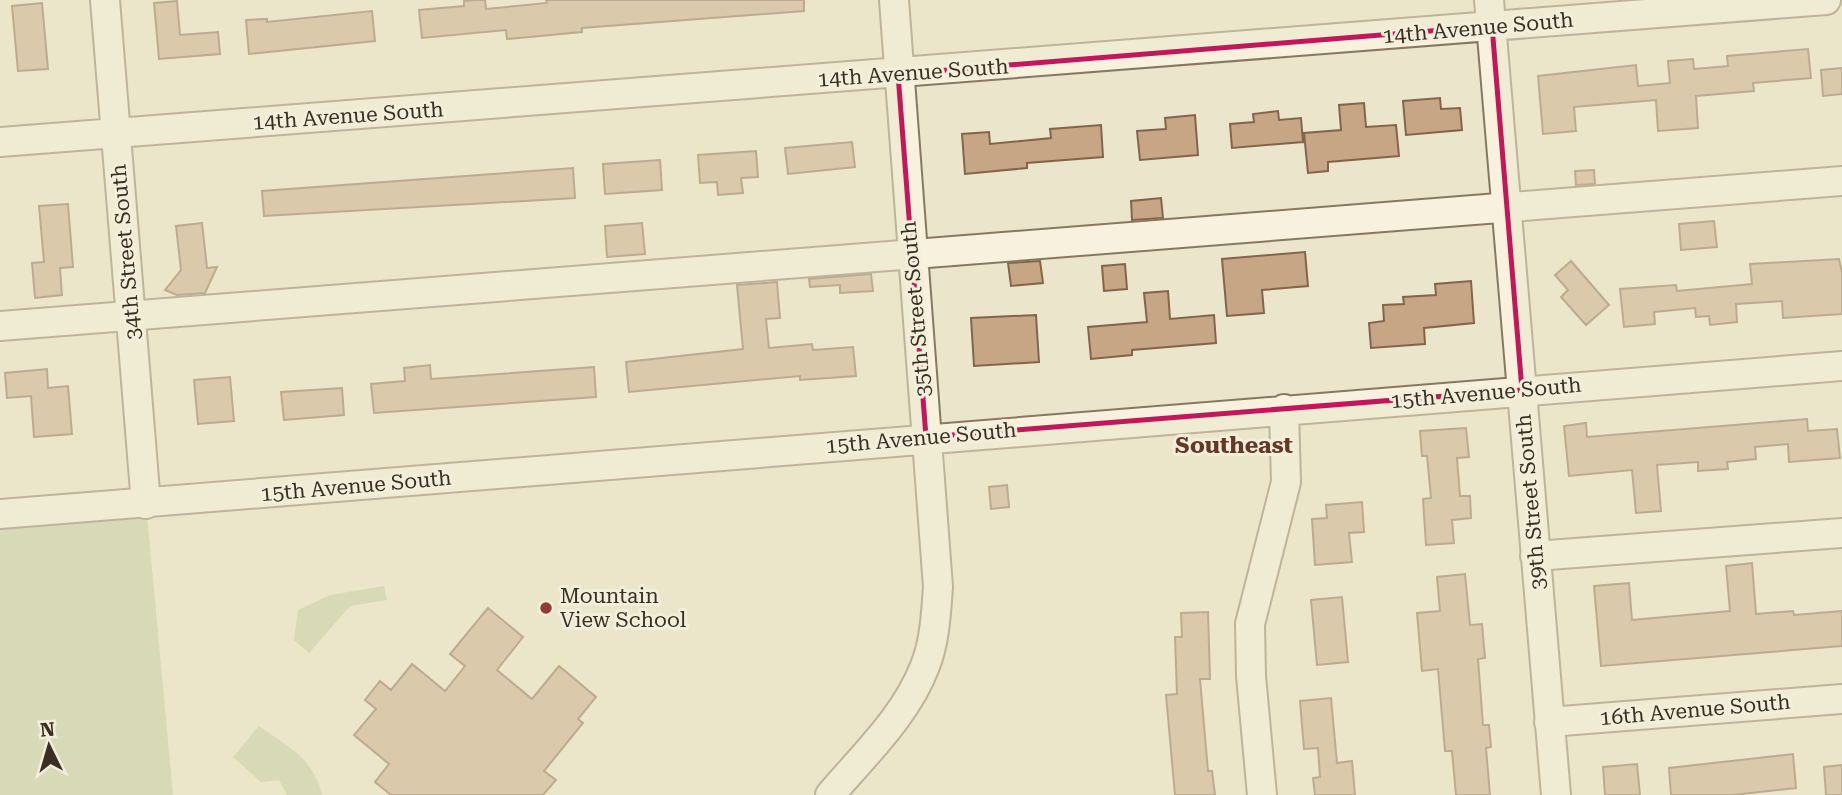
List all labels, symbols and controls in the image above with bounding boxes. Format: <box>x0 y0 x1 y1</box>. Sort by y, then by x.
street label: 14th Avenue South <box>1382 8 1575 48</box>
street label: 14th Avenue South <box>817 54 1010 92</box>
street label: 14th Avenue South <box>252 97 445 135</box>
street label: 34th Street South <box>106 163 146 341</box>
street label: 35th Street South <box>896 220 936 398</box>
street label: 15th Avenue South <box>1390 373 1583 413</box>
street label: 39th Street South <box>1511 413 1551 591</box>
street label: 15th Avenue South <box>825 418 1018 458</box>
district label: Southeast <box>1175 432 1293 459</box>
street label: 15th Avenue South <box>260 466 453 506</box>
place label: Mountain View School <box>560 584 687 632</box>
marker: Mountain View School <box>538 600 554 616</box>
street label: 16th Avenue South <box>1599 690 1792 730</box>
north arrow <box>14 711 84 781</box>
text: N <box>39 717 56 742</box>

